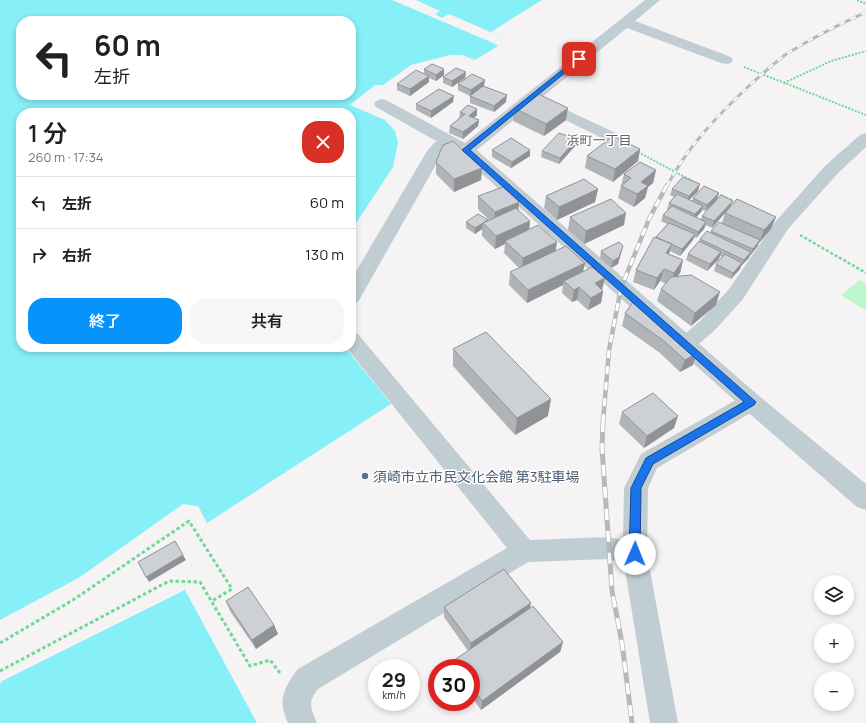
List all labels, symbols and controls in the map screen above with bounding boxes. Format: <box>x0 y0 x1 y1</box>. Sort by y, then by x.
text: 60 m <box>94 26 161 64</box>
icon: left <box>28 32 80 84</box>
pin <box>562 42 596 76</box>
icon: arrive <box>568 48 590 70</box>
text: 左折 <box>94 64 130 88</box>
text: 1 分 <box>28 116 67 149</box>
button: close <box>302 121 344 163</box>
district label: 浜町一丁目 <box>566 131 632 149</box>
text: 260 m · 17:34 <box>28 148 104 166</box>
icon: left <box>28 192 50 214</box>
text: 60 m <box>310 192 344 213</box>
text: 左折 <box>62 193 92 214</box>
icon: right <box>28 244 50 266</box>
text: 130 m <box>305 244 344 265</box>
text: 右折 <box>62 245 92 266</box>
button: 終了 <box>28 298 182 344</box>
button: 共有 <box>190 298 344 344</box>
place label: 須崎市立市民文化会館 第3駐車場 <box>373 467 580 486</box>
marker: 須崎市立市民文化会館 第3駐車場 <box>360 471 370 481</box>
position arrow <box>614 533 656 575</box>
map controls <box>814 575 854 711</box>
button: layers <box>814 575 854 615</box>
button: + <box>814 623 854 663</box>
speed limit sign: 30 <box>428 659 480 711</box>
text: 29 <box>382 666 406 693</box>
button: − <box>814 671 854 711</box>
text: km/h <box>382 688 406 702</box>

